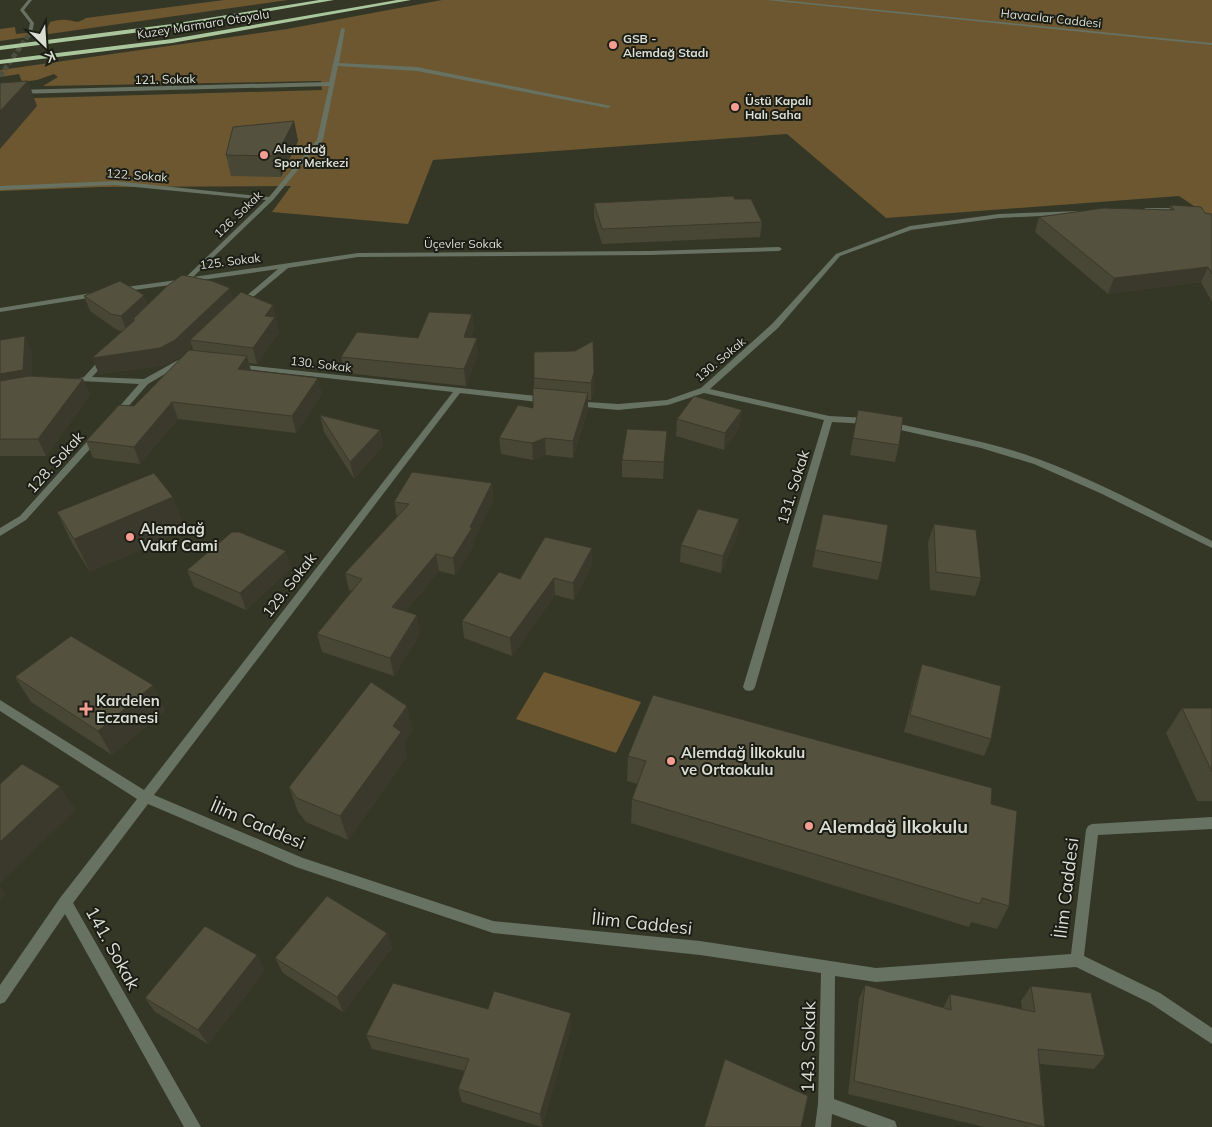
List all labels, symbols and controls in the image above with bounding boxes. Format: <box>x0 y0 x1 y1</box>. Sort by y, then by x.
street label: Havacılar Caddesi <box>1000 5 1102 31</box>
street label: Kuzey Marmara Otoyolu <box>136 6 270 42</box>
north arrow <box>20 20 70 70</box>
place label: GSB - Alemdağ Stadı <box>623 31 708 60</box>
marker: GSB - Alemdağ Stadı <box>607 39 619 51</box>
text: K <box>42 47 59 67</box>
street label: 121. Sokak <box>134 71 197 87</box>
place label: Üstü Kapalı Halı Saha <box>745 93 811 122</box>
marker: Üstü Kapalı Halı Saha <box>729 101 741 113</box>
place label: Alemdağ Spor Merkezi <box>274 141 348 170</box>
marker: Alemdağ Spor Merkezi <box>258 149 270 161</box>
street label: 122. Sokak <box>106 165 169 185</box>
street label: 126. Sokak <box>211 187 266 241</box>
street label: Üçevler Sokak <box>424 236 503 251</box>
street label: 125. Sokak <box>199 250 262 272</box>
street label: 130. Sokak <box>692 333 749 384</box>
street label: 130. Sokak <box>290 353 353 375</box>
street label: 128. Sokak <box>22 427 88 497</box>
street label: 131. Sokak <box>773 447 813 526</box>
place label: Alemdağ Vakıf Cami <box>139 519 218 555</box>
marker: Alemdağ Vakıf Cami <box>124 531 136 543</box>
street label: 129. Sokak <box>258 549 320 621</box>
place label: Kardelen Eczanesi <box>96 691 160 727</box>
marker: Kardelen Eczanesi <box>80 703 92 715</box>
place label: Alemdağ İlkokulu ve Ortaokulu <box>680 743 805 779</box>
marker: Alemdağ İlkokulu ve Ortaokulu <box>665 755 677 767</box>
street label: İlim Caddesi <box>207 794 309 854</box>
place label: Alemdağ İlkokulu <box>819 815 968 838</box>
marker: Alemdağ İlkokulu <box>803 820 815 832</box>
street label: İlim Caddesi <box>1048 836 1084 940</box>
street label: 141. Sokak <box>81 902 146 994</box>
street label: İlim Caddesi <box>590 906 694 940</box>
street label: 143. Sokak <box>796 1000 820 1093</box>

